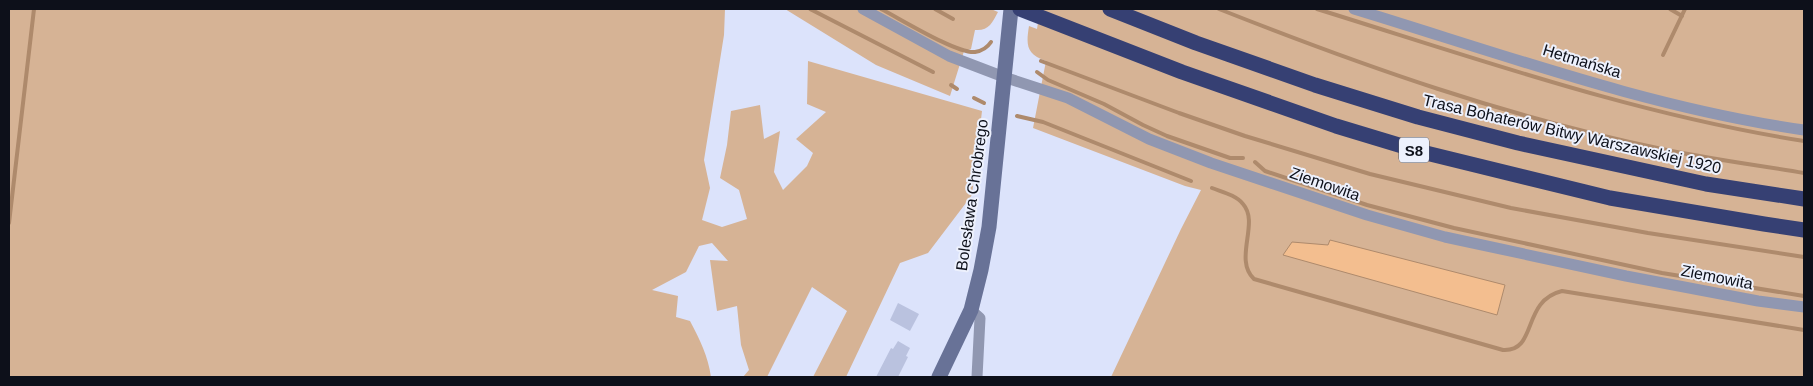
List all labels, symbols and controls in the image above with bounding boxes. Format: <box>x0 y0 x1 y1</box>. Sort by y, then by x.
street label: Hetmańska <box>1541 41 1623 81</box>
street label: Trasa Bohaterów Bitwy Warszawskiej 1920 <box>1421 91 1723 177</box>
street label: Bolesława Chrobrego <box>953 118 991 272</box>
road number: S8 <box>1399 138 1429 162</box>
street label: Ziemowita <box>1288 164 1362 204</box>
street label: Ziemowita <box>1680 262 1755 292</box>

